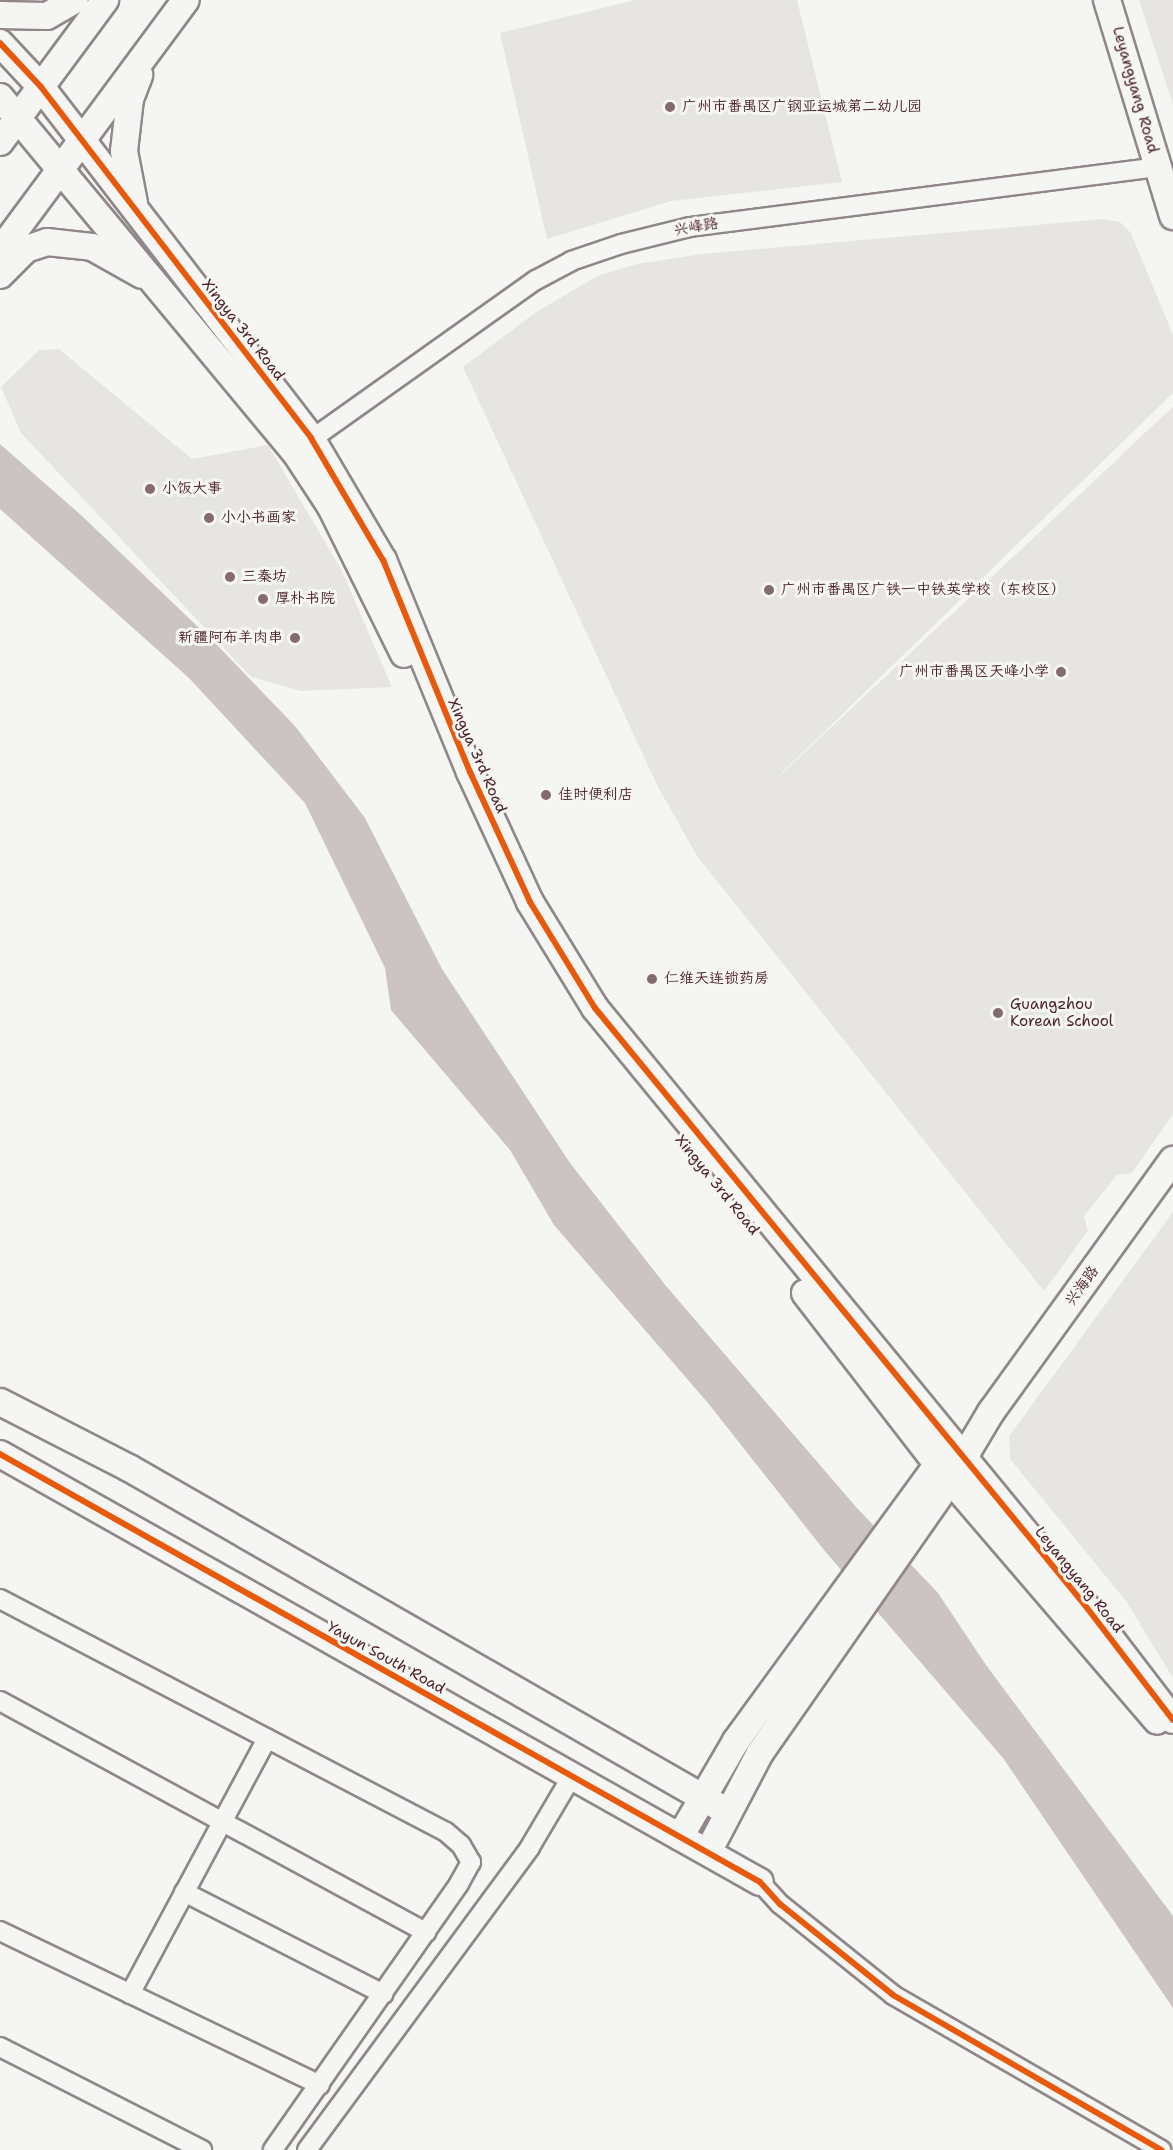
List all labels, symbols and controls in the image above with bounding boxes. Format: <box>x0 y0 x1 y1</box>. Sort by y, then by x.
street label: Leyangyang Road <box>1108 25 1162 155</box>
place label: 广州市番禺区广钢亚运城第二幼儿园 <box>682 98 922 116</box>
marker: 广州市番禺区广钢亚运城第二幼儿园 <box>663 100 677 114</box>
street label: 兴峰路 <box>672 214 720 240</box>
street label: Xingya 3rd Road <box>198 276 288 384</box>
place label: 小饭大事 <box>162 480 222 498</box>
marker: 小饭大事 <box>143 482 157 496</box>
place label: 小小书画家 <box>221 509 296 527</box>
marker: 小小书画家 <box>202 511 216 525</box>
place label: 三秦坊 <box>242 568 287 586</box>
marker: 三秦坊 <box>223 570 237 584</box>
place label: 广州市番禺区广铁一中铁英学校（东校区） <box>781 581 1066 599</box>
marker: 广州市番禺区广铁一中铁英学校（东校区） <box>762 583 776 597</box>
place label: 厚朴书院 <box>275 590 335 608</box>
marker: 厚朴书院 <box>256 592 270 606</box>
place label: 新疆阿布羊肉串 <box>178 629 283 647</box>
marker: 新疆阿布羊肉串 <box>288 631 302 645</box>
place label: 广州市番禺区天峰小学 <box>899 663 1049 681</box>
marker: 广州市番禺区天峰小学 <box>1054 665 1068 679</box>
street label: Xingya 3rd Road <box>444 696 510 816</box>
place label: 佳时便利店 <box>558 786 633 804</box>
marker: 佳时便利店 <box>539 788 553 802</box>
place label: 仁维天连锁药房 <box>664 970 769 988</box>
marker: 仁维天连锁药房 <box>645 972 659 986</box>
place label: Guangzhou Korean School <box>1010 995 1113 1030</box>
marker: Guangzhou Korean School <box>991 1006 1005 1020</box>
street label: Xingya 3rd Road <box>671 1131 763 1239</box>
street label: 兴海路 <box>1061 1263 1103 1309</box>
street label: Leyangyang Road <box>1031 1523 1127 1637</box>
street label: Yayun South Road <box>324 1618 448 1698</box>

